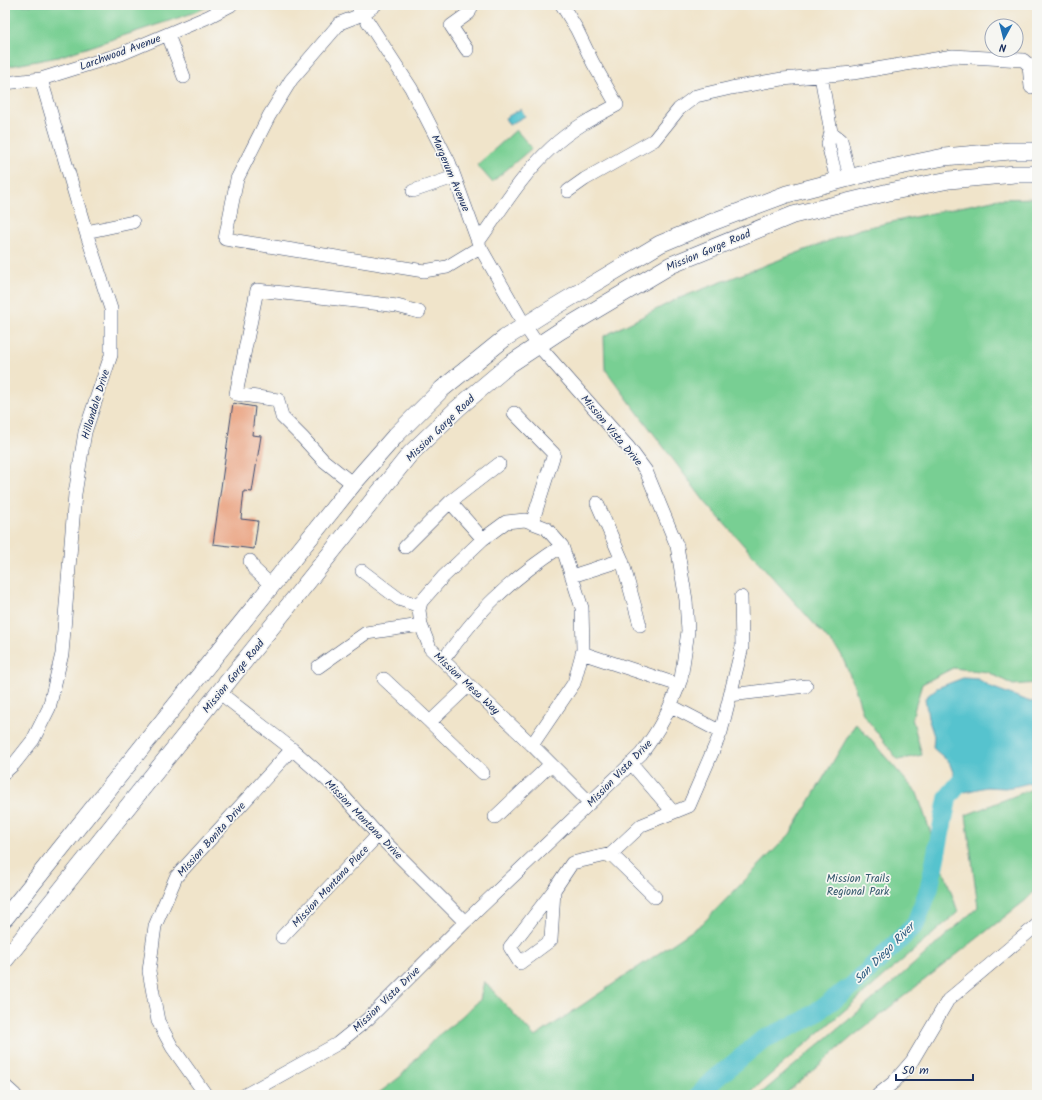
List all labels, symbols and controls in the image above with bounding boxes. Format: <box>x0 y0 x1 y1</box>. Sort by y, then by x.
north arrow <box>984 18 1024 58</box>
street label: Larchwood Avenue <box>77 30 164 76</box>
text: N <box>998 38 1007 56</box>
street label: Margerum Avenue <box>426 132 474 215</box>
street label: Mission Gorge Road <box>663 225 754 277</box>
street label: Hillandale Drive <box>77 367 115 441</box>
street label: Mission Gorge Road <box>402 390 480 467</box>
street label: Mission Vista Drive <box>576 391 647 470</box>
street label: Mission Gorge Road <box>198 635 270 717</box>
street label: Mission Mesa Way <box>429 648 504 720</box>
street label: Mission Vista Drive <box>583 736 657 812</box>
street label: Mission Montana Drive <box>320 775 407 864</box>
street label: Mission Bonita Drive <box>173 798 251 881</box>
street label: Mission Montana Place <box>288 842 374 932</box>
park label: Mission Trails Regional Park <box>826 870 890 901</box>
water label: San Diego River <box>850 916 921 988</box>
street label: Mission Vista Drive <box>349 962 425 1037</box>
scale bar <box>896 1056 973 1082</box>
text: 50 m <box>902 1061 929 1080</box>

